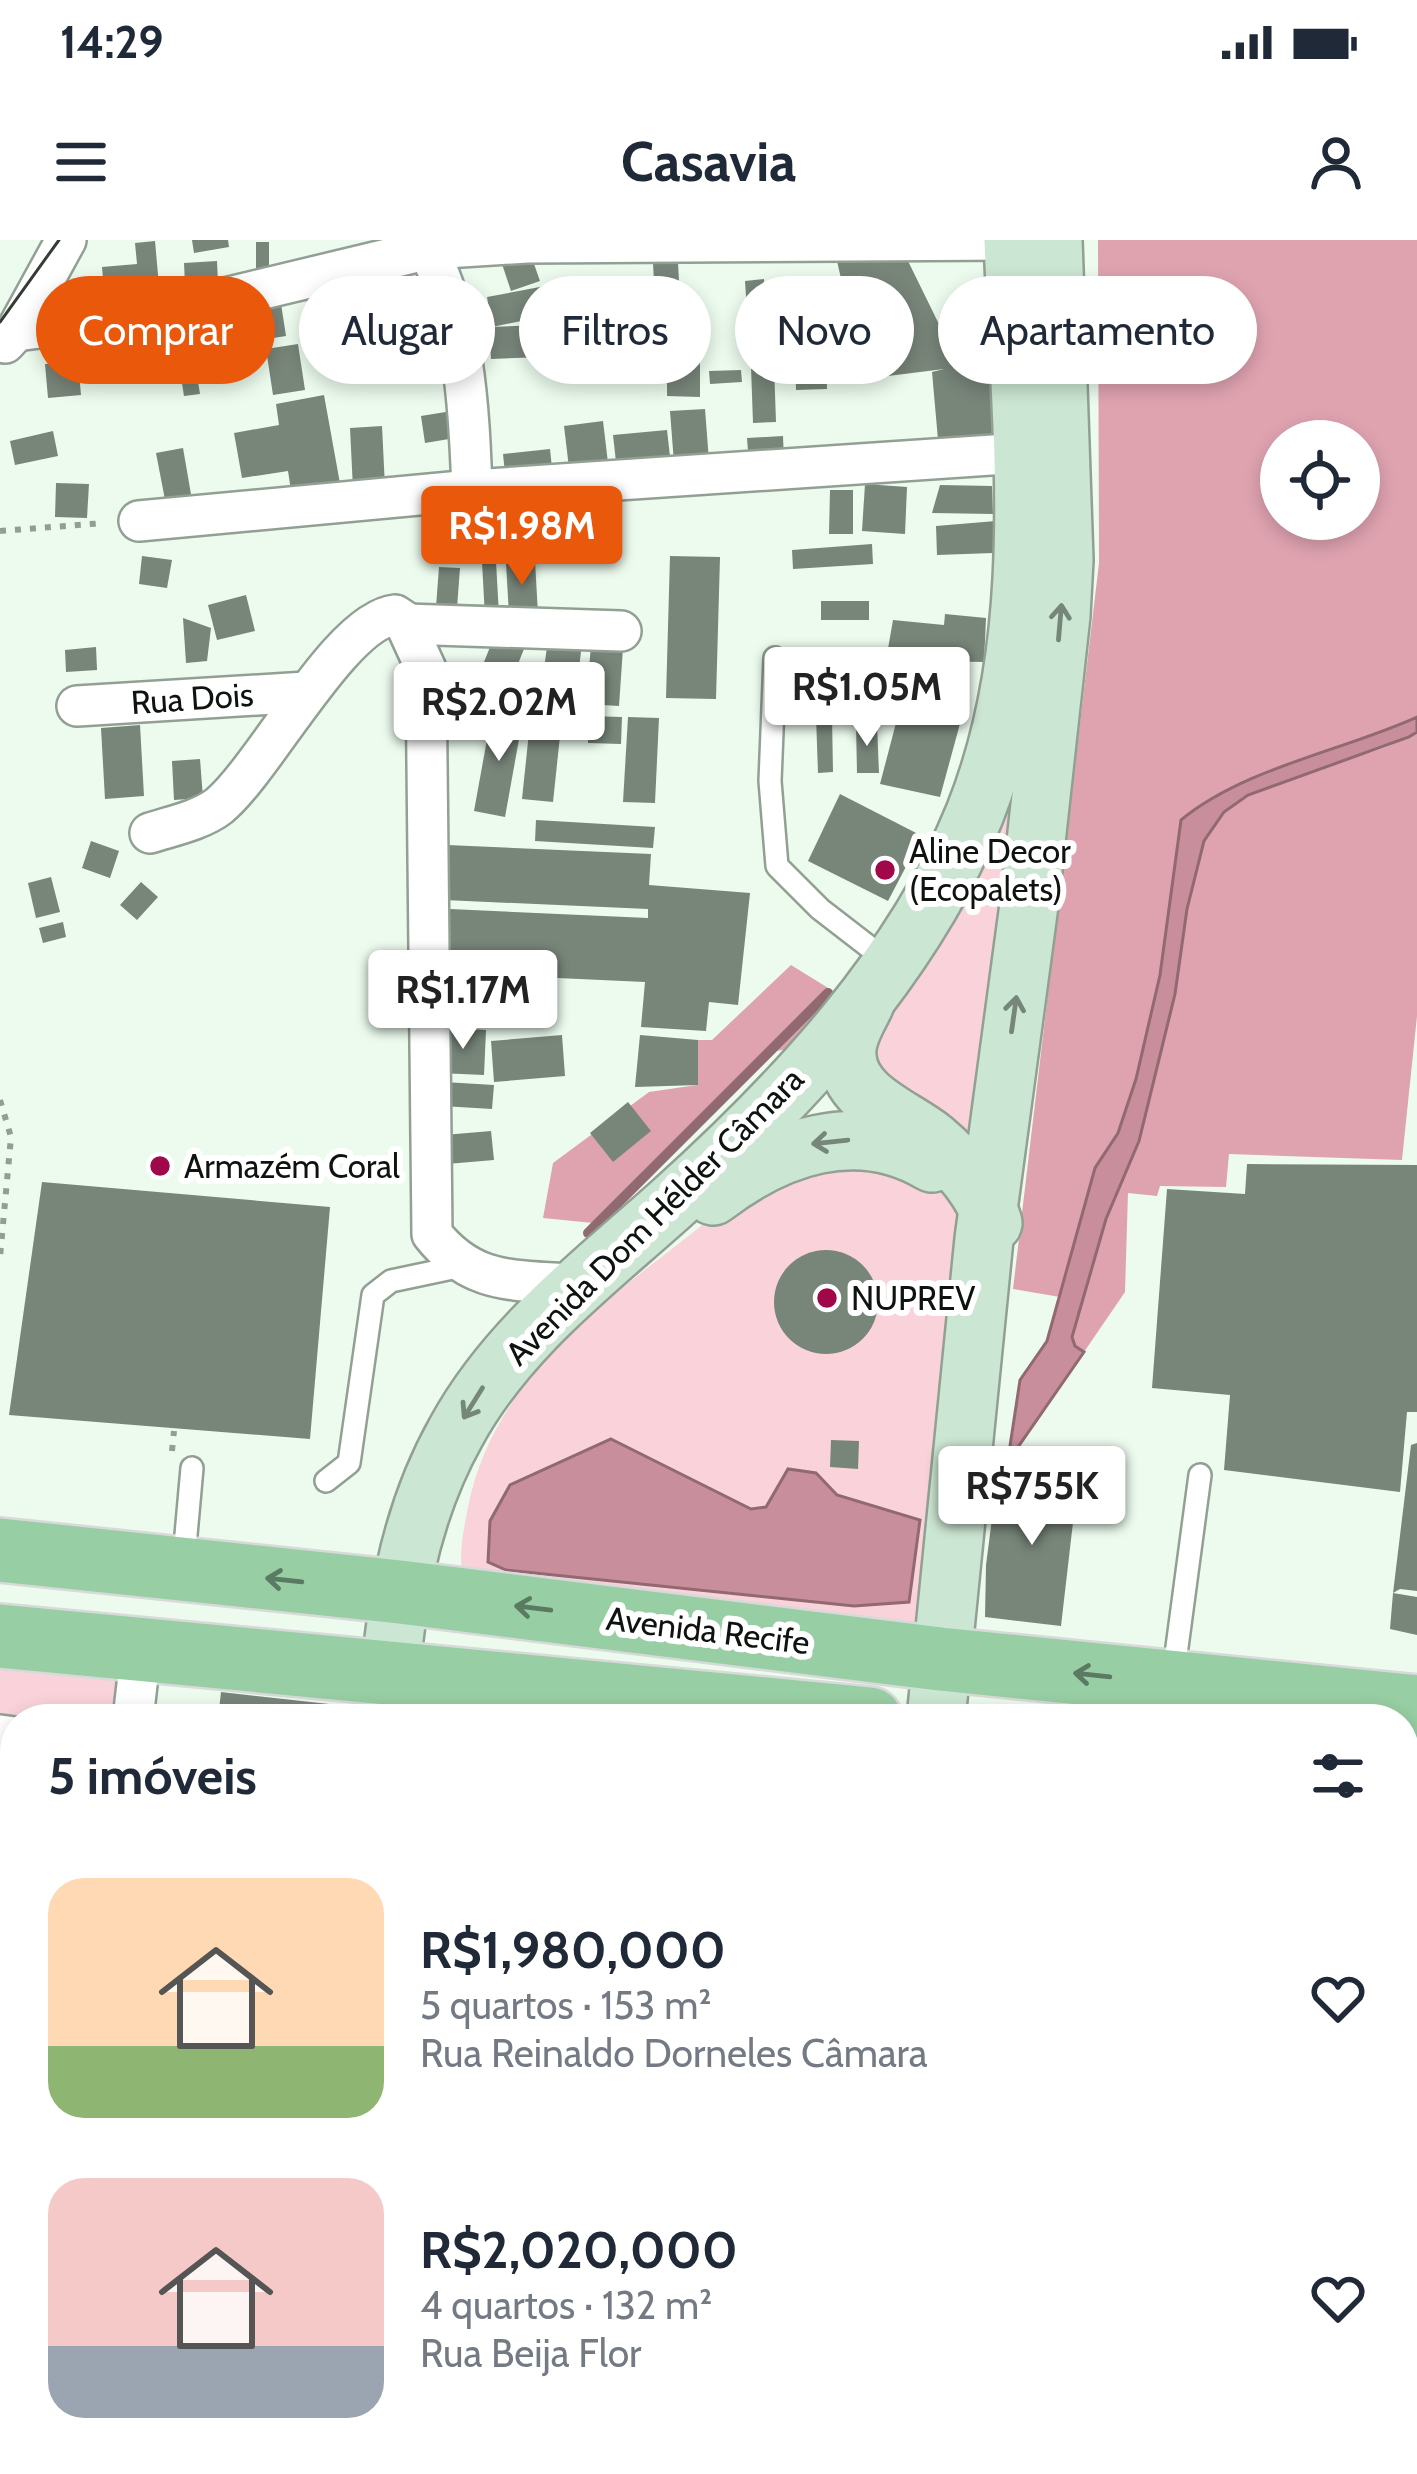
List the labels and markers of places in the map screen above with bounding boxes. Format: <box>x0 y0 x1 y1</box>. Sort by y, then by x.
pin: R$1.98M <box>411 486 633 588</box>
pin: R$1.05M <box>756 647 978 749</box>
pin: R$2.02M <box>388 662 610 764</box>
place label: Aline Decor (Ecopalets) <box>909 831 1071 909</box>
marker: Aline Decor (Ecopalets) <box>872 857 898 883</box>
pin: R$1.17M <box>352 950 574 1052</box>
place label: Armazém Coral <box>184 1146 400 1186</box>
marker: Armazém Coral <box>147 1153 173 1179</box>
place label: NUPREV <box>851 1278 975 1318</box>
marker: NUPREV <box>814 1285 840 1311</box>
pin: R$755K <box>934 1446 1130 1548</box>

